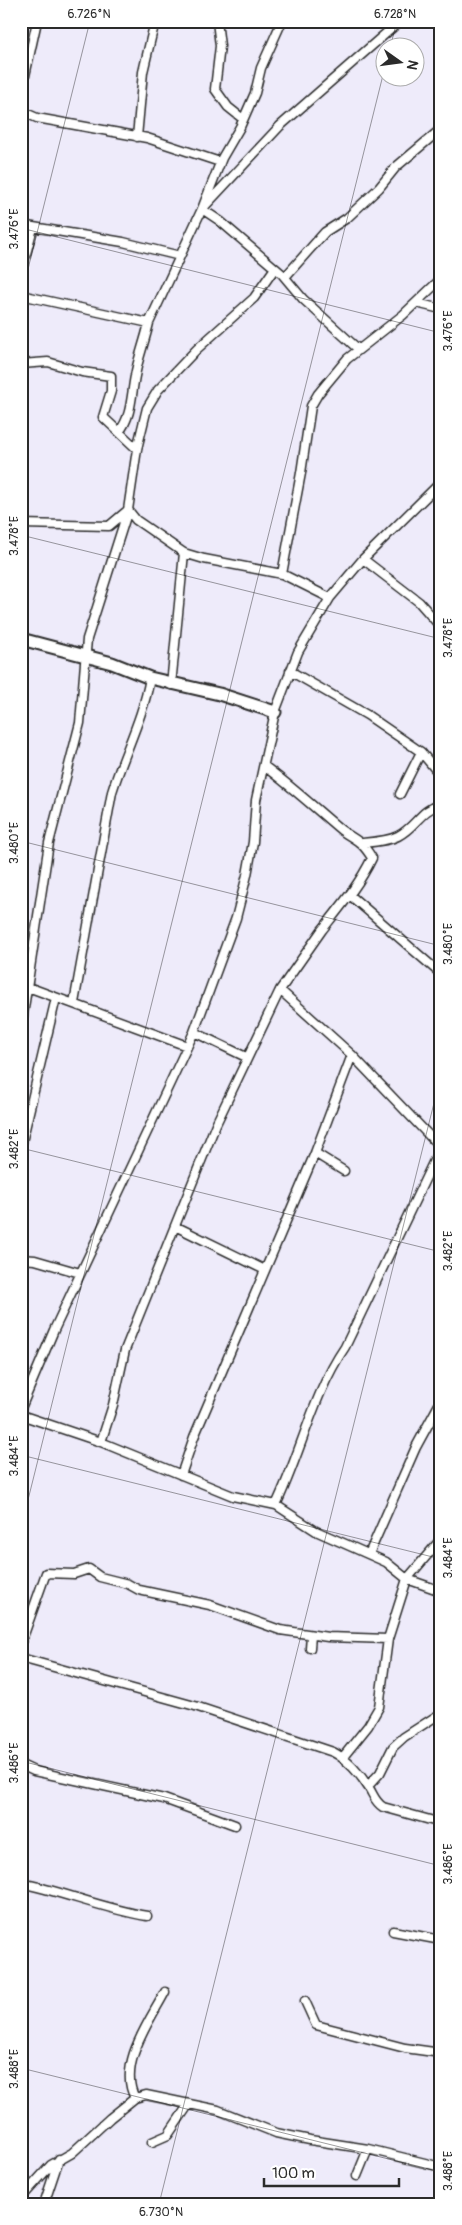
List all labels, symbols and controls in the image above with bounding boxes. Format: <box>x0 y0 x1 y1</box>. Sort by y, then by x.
text: 6.726°N <box>67 7 111 22</box>
text: 6.728°N <box>374 7 416 22</box>
north arrow <box>374 38 424 88</box>
text: N <box>403 58 422 72</box>
text: 3.476°E <box>7 208 22 250</box>
text: 3.476°E <box>441 310 456 352</box>
text: 3.478°E <box>7 516 22 556</box>
text: 3.478°E <box>441 618 456 658</box>
text: 3.480°E <box>7 822 22 864</box>
text: 3.480°E <box>441 923 456 965</box>
text: 3.482°E <box>7 1129 22 1169</box>
text: 3.482°E <box>441 1231 456 1271</box>
text: 3.484°E <box>7 1436 22 1476</box>
text: 3.484°E <box>441 1538 456 1578</box>
text: 3.486°E <box>7 1743 22 1783</box>
text: 3.486°E <box>441 1844 456 1884</box>
text: 3.488°E <box>7 2049 22 2089</box>
text: 3.488°E <box>441 2151 456 2191</box>
scale bar <box>264 2155 400 2187</box>
text: 100 m <box>272 2164 315 2183</box>
text: 6.730°N <box>139 2205 183 2220</box>

